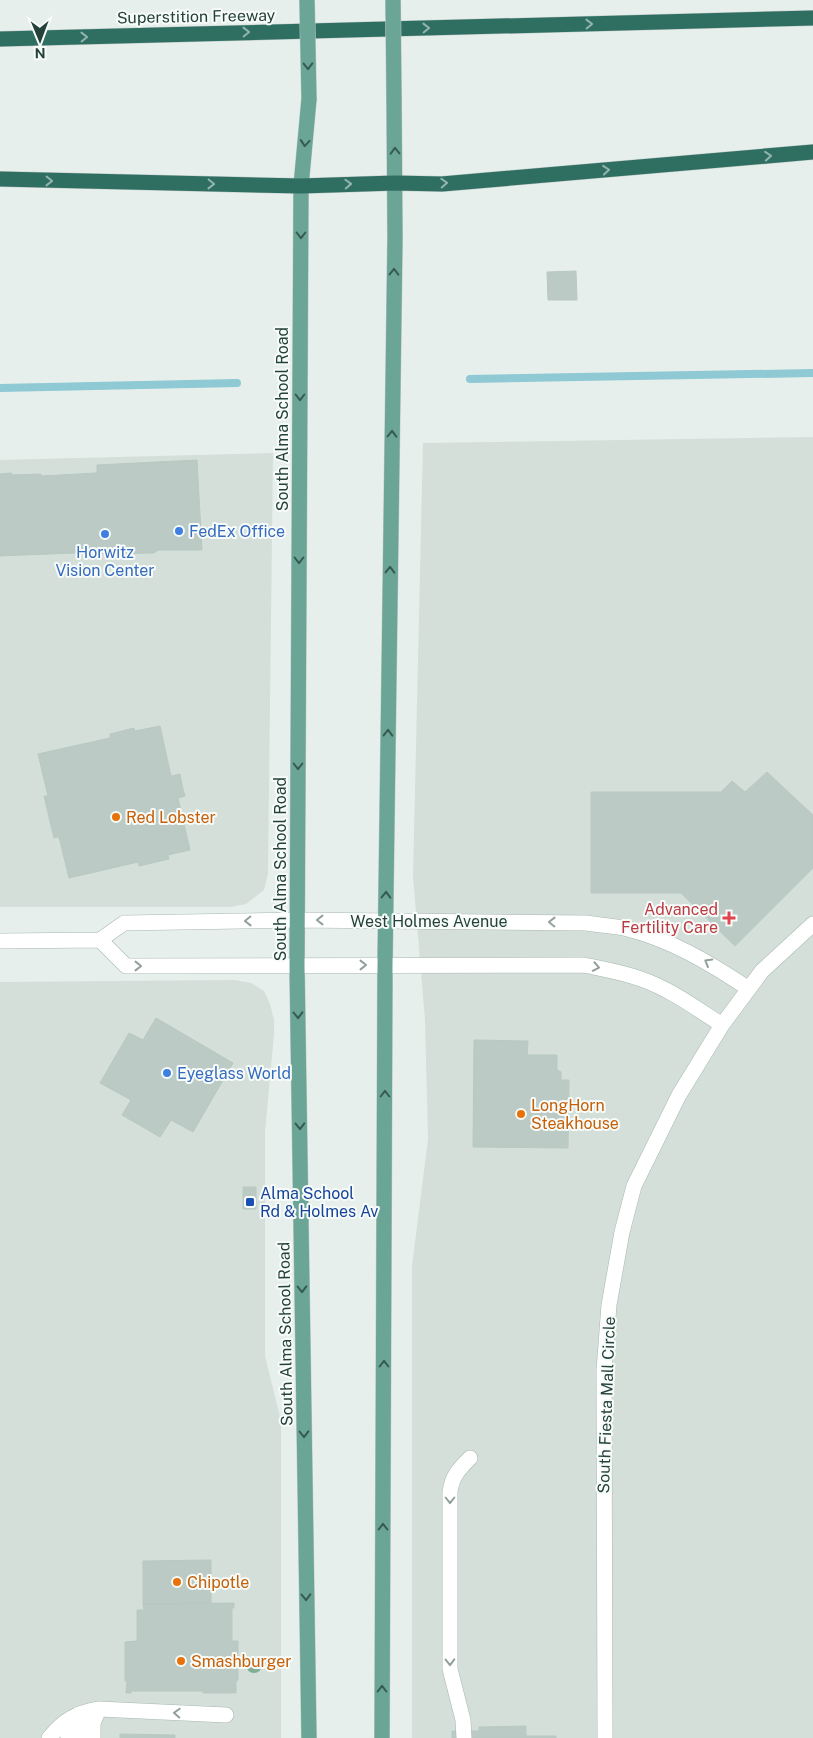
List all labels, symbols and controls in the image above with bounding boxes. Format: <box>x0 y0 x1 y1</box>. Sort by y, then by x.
street label: Superstition Freeway <box>117 6 276 27</box>
north arrow <box>15 15 65 65</box>
one-way arrow <box>585 19 593 29</box>
one-way arrow <box>422 23 430 33</box>
one-way arrow <box>242 27 250 38</box>
one-way arrow <box>80 31 88 42</box>
text: N <box>35 45 46 61</box>
one-way arrow <box>303 62 313 70</box>
one-way arrow <box>300 139 311 147</box>
one-way arrow <box>390 147 400 155</box>
one-way arrow <box>764 151 772 162</box>
one-way arrow <box>602 164 610 175</box>
one-way arrow <box>45 175 53 186</box>
one-way arrow <box>440 178 448 188</box>
one-way arrow <box>208 179 215 189</box>
one-way arrow <box>344 179 352 190</box>
one-way arrow <box>296 232 306 239</box>
one-way arrow <box>389 267 399 275</box>
street label: South Alma School Road <box>273 327 292 511</box>
one-way arrow <box>295 394 305 402</box>
one-way arrow <box>387 430 397 438</box>
place label: FedEx Office <box>189 522 285 541</box>
marker: FedEx Office <box>173 525 185 537</box>
marker: Horwitz Vision Center <box>99 528 111 540</box>
place label: Horwitz Vision Center <box>55 543 155 580</box>
one-way arrow <box>294 556 304 564</box>
one-way arrow <box>385 566 395 574</box>
one-way arrow <box>383 729 393 736</box>
one-way arrow <box>293 763 303 771</box>
street label: South Alma School Road <box>271 777 290 961</box>
place label: Red Lobster <box>126 808 216 827</box>
marker: Red Lobster <box>110 811 122 823</box>
one-way arrow <box>381 891 391 899</box>
place label: Advanced Fertility Care <box>621 900 718 937</box>
marker: Advanced Fertility Care <box>722 911 736 925</box>
street label: West Holmes Avenue <box>350 912 508 931</box>
one-way arrow <box>244 915 252 926</box>
one-way arrow <box>316 915 324 925</box>
one-way arrow <box>548 917 556 927</box>
one-way arrow <box>704 959 713 969</box>
one-way arrow <box>360 960 368 970</box>
one-way arrow <box>134 961 142 971</box>
one-way arrow <box>591 962 600 972</box>
one-way arrow <box>293 1011 303 1019</box>
place label: Eyeglass World <box>177 1064 291 1083</box>
marker: Eyeglass World <box>161 1067 173 1079</box>
one-way arrow <box>380 1090 390 1098</box>
place label: LongHorn Steakhouse <box>531 1096 619 1133</box>
marker: LongHorn Steakhouse <box>515 1108 527 1120</box>
one-way arrow <box>295 1122 305 1130</box>
place label: Alma School Rd & Holmes Av <box>260 1184 378 1221</box>
marker: Alma School Rd & Holmes Av <box>244 1196 256 1208</box>
street label: South Alma School Road <box>274 1242 297 1426</box>
one-way arrow <box>297 1285 307 1293</box>
street label: South Fiesta Mall Circle <box>594 1316 619 1494</box>
one-way arrow <box>379 1360 389 1368</box>
one-way arrow <box>299 1430 309 1438</box>
one-way arrow <box>445 1496 456 1504</box>
one-way arrow <box>378 1523 388 1530</box>
place label: Chipotle <box>187 1573 249 1592</box>
marker: Chipotle <box>171 1576 183 1588</box>
one-way arrow <box>301 1593 312 1601</box>
place label: Smashburger <box>191 1652 292 1671</box>
marker: Smashburger <box>175 1655 187 1667</box>
one-way arrow <box>445 1659 455 1667</box>
one-way arrow <box>377 1685 387 1693</box>
one-way arrow <box>173 1707 181 1718</box>

